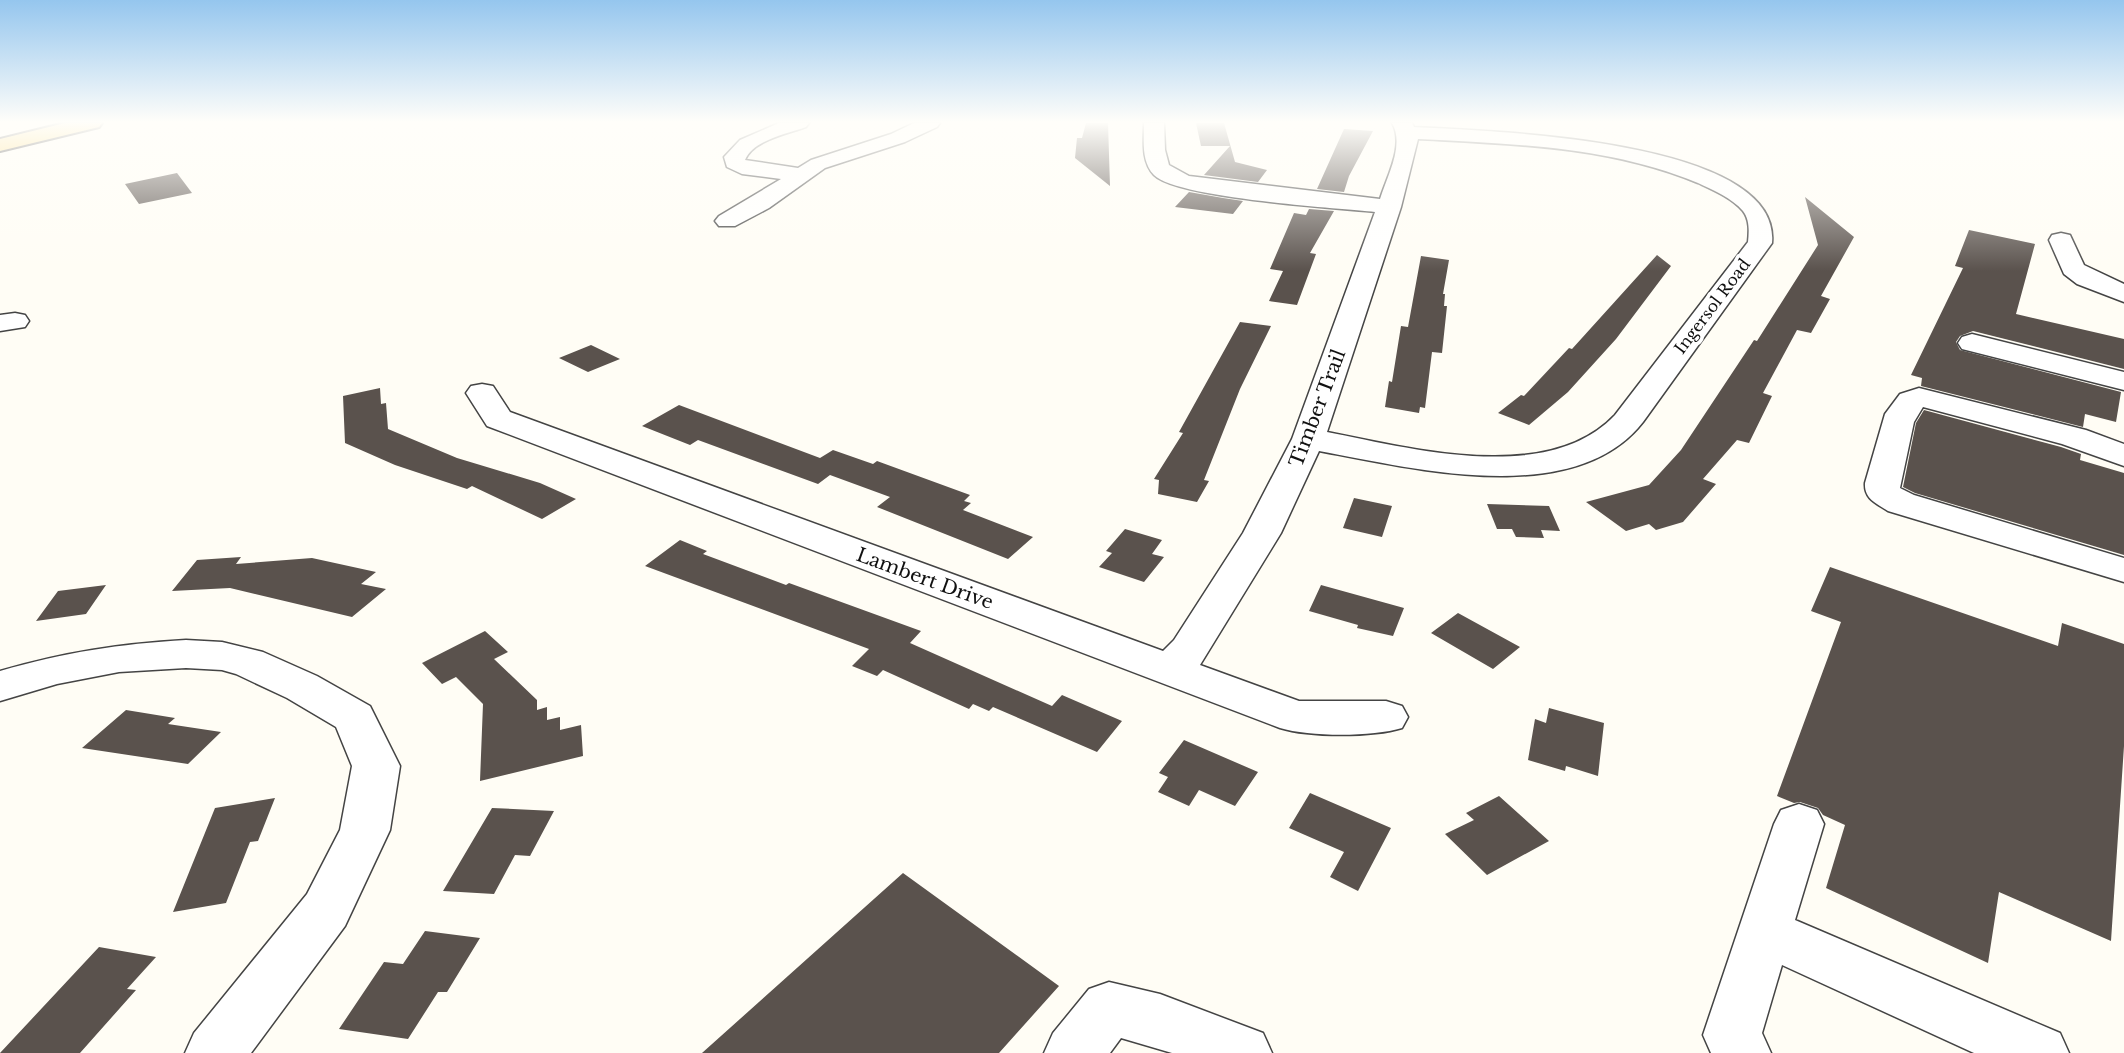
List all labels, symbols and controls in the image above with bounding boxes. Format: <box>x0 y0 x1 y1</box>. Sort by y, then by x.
street label: Ingersol Road <box>1670 254 1754 358</box>
street label: Timber Trail <box>1284 346 1350 470</box>
street label: Lambert Drive <box>853 543 996 614</box>

